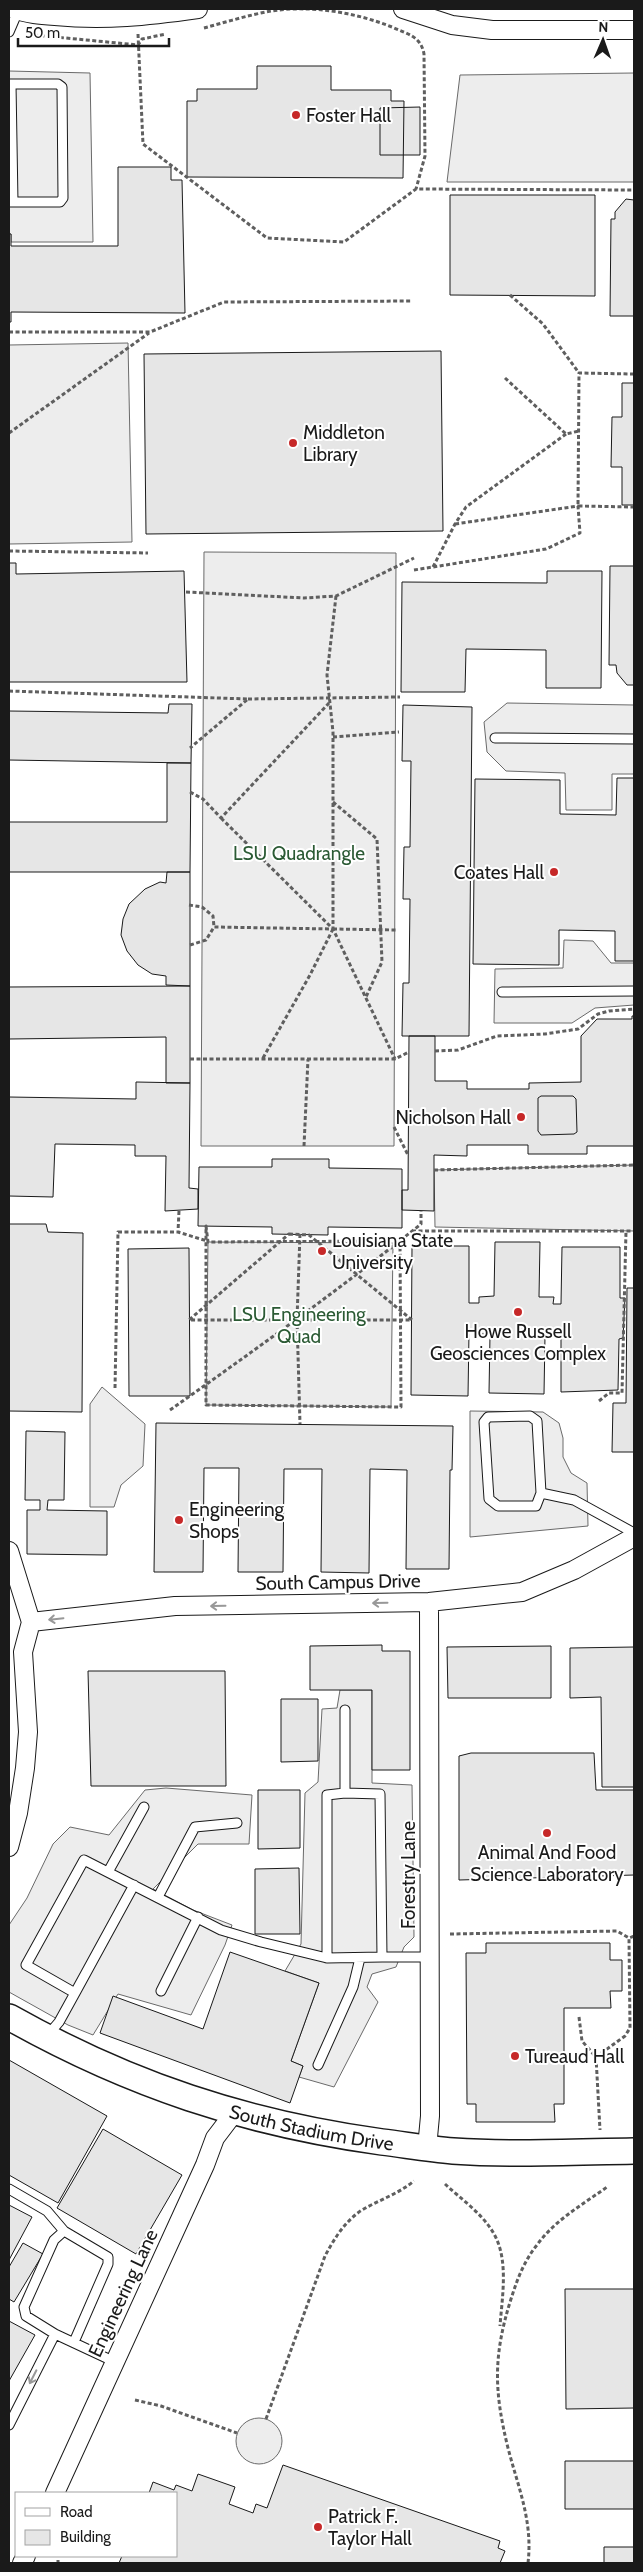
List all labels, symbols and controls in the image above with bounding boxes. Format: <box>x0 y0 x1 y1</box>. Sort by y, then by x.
scale bar <box>18 15 169 47</box>
north arrow <box>578 15 628 65</box>
text: N <box>598 18 609 36</box>
text: 50 m <box>25 24 60 42</box>
place label: Foster Hall <box>306 104 392 127</box>
marker: Foster Hall <box>290 109 302 121</box>
place label: Middleton Library <box>303 421 385 466</box>
marker: Middleton Library <box>287 437 299 449</box>
park label: LSU Quadrangle <box>233 842 365 865</box>
place label: Coates Hall <box>454 861 545 884</box>
marker: Coates Hall <box>548 866 560 878</box>
place label: Nicholson Hall <box>395 1106 512 1129</box>
marker: Nicholson Hall <box>515 1111 527 1123</box>
place label: Louisiana State University <box>332 1229 453 1274</box>
marker: Louisiana State University <box>316 1245 328 1257</box>
park label: LSU Engineering Quad <box>232 1303 366 1348</box>
marker: Howe Russell Geosciences Complex <box>512 1306 524 1318</box>
place label: Howe Russell Geosciences Complex <box>430 1320 606 1365</box>
place label: Engineering Shops <box>189 1498 285 1543</box>
marker: Engineering Shops <box>173 1514 185 1526</box>
street label: South Campus Drive <box>255 1569 421 1595</box>
one-way arrow <box>372 1598 388 1608</box>
one-way arrow <box>210 1601 226 1611</box>
one-way arrow <box>48 1614 64 1624</box>
street label: Forestry Lane <box>397 1821 420 1929</box>
marker: Animal And Food Science Laboratory <box>541 1827 553 1839</box>
place label: Animal And Food Science Laboratory <box>470 1841 624 1886</box>
place label: Tureaud Hall <box>525 2045 625 2068</box>
marker: Tureaud Hall <box>509 2050 521 2062</box>
street label: South Stadium Drive <box>227 2099 395 2155</box>
street label: Engineering Lane <box>83 2225 163 2361</box>
one-way arrow <box>28 2369 37 2384</box>
legend <box>15 2492 178 2557</box>
text: Road <box>60 2503 93 2521</box>
place label: Patrick F. Taylor Hall <box>328 2505 412 2550</box>
marker: Patrick F. Taylor Hall <box>312 2521 324 2533</box>
text: Building <box>60 2528 111 2546</box>

